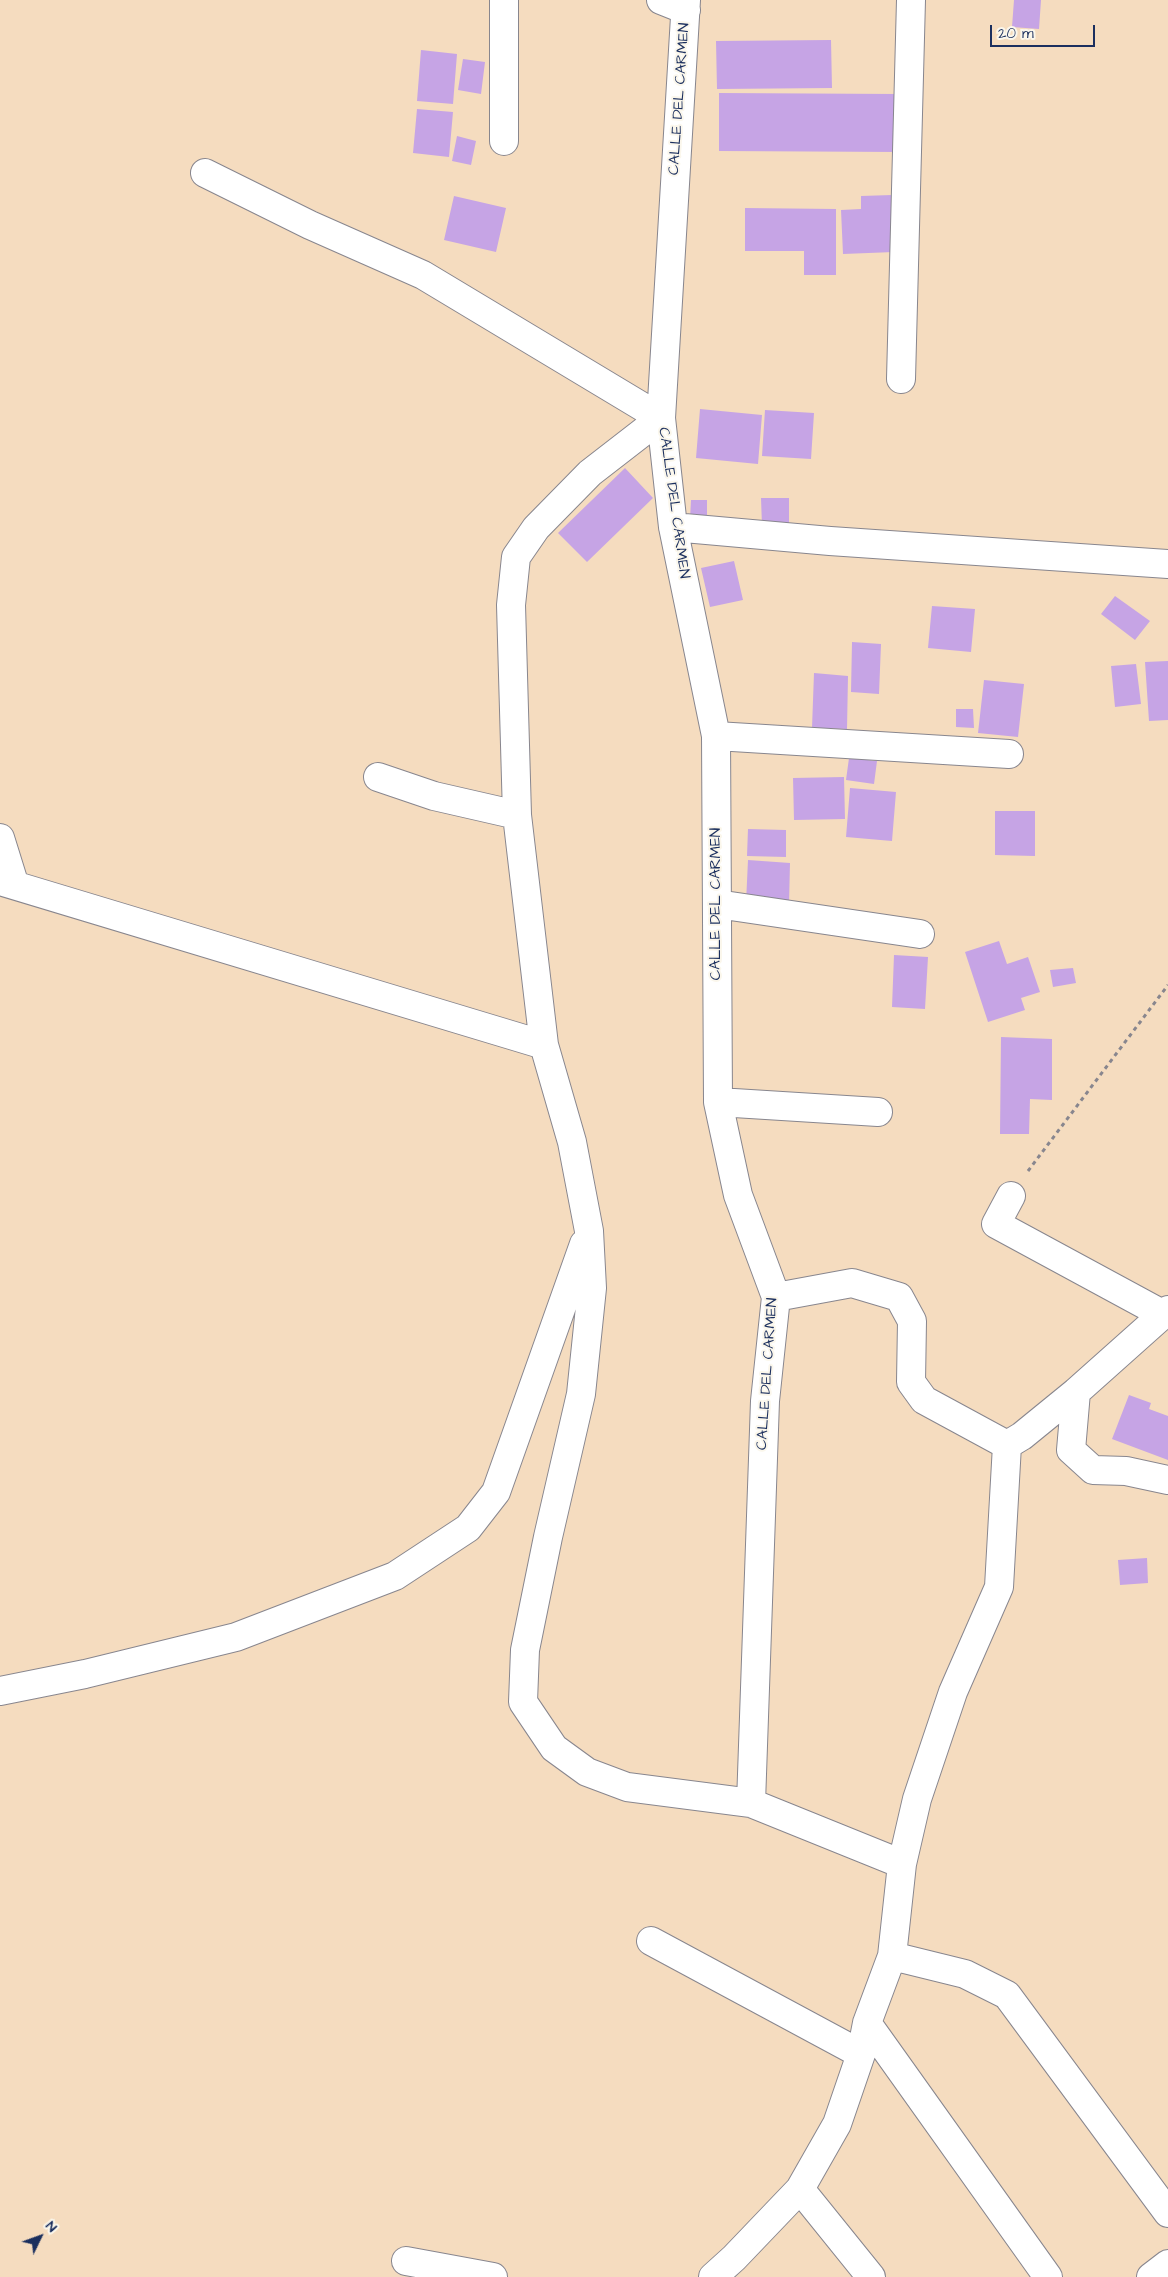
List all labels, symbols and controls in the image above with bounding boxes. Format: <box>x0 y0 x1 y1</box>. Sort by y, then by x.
scale bar <box>993 15 1098 47</box>
street label: CALLE DEL CARMEN <box>666 22 694 176</box>
text: 20 m <box>998 23 1034 44</box>
street label: CALLE DEL CARMEN <box>653 426 693 580</box>
street label: CALLE DEL CARMEN <box>708 828 726 980</box>
street label: CALLE DEL CARMEN <box>754 1297 782 1451</box>
north arrow <box>15 2212 65 2262</box>
text: N <box>41 2217 62 2237</box>

